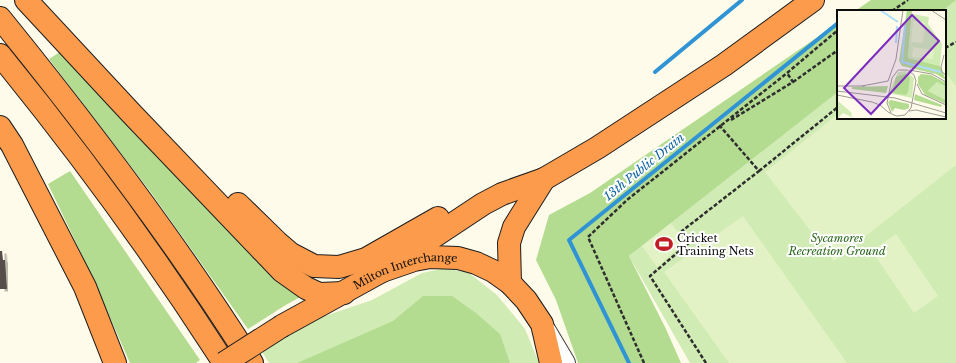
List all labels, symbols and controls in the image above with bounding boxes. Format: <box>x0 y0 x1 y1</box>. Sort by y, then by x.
inset map <box>837 10 946 119</box>
water label: 13th Public Drain <box>600 129 687 204</box>
place label: Cricket Training Nets <box>677 231 754 258</box>
park label: Sycamores Recreation Ground <box>787 231 886 258</box>
sports icon: Cricket Training Nets <box>654 234 674 254</box>
street label: Milton Interchange <box>351 250 458 292</box>

